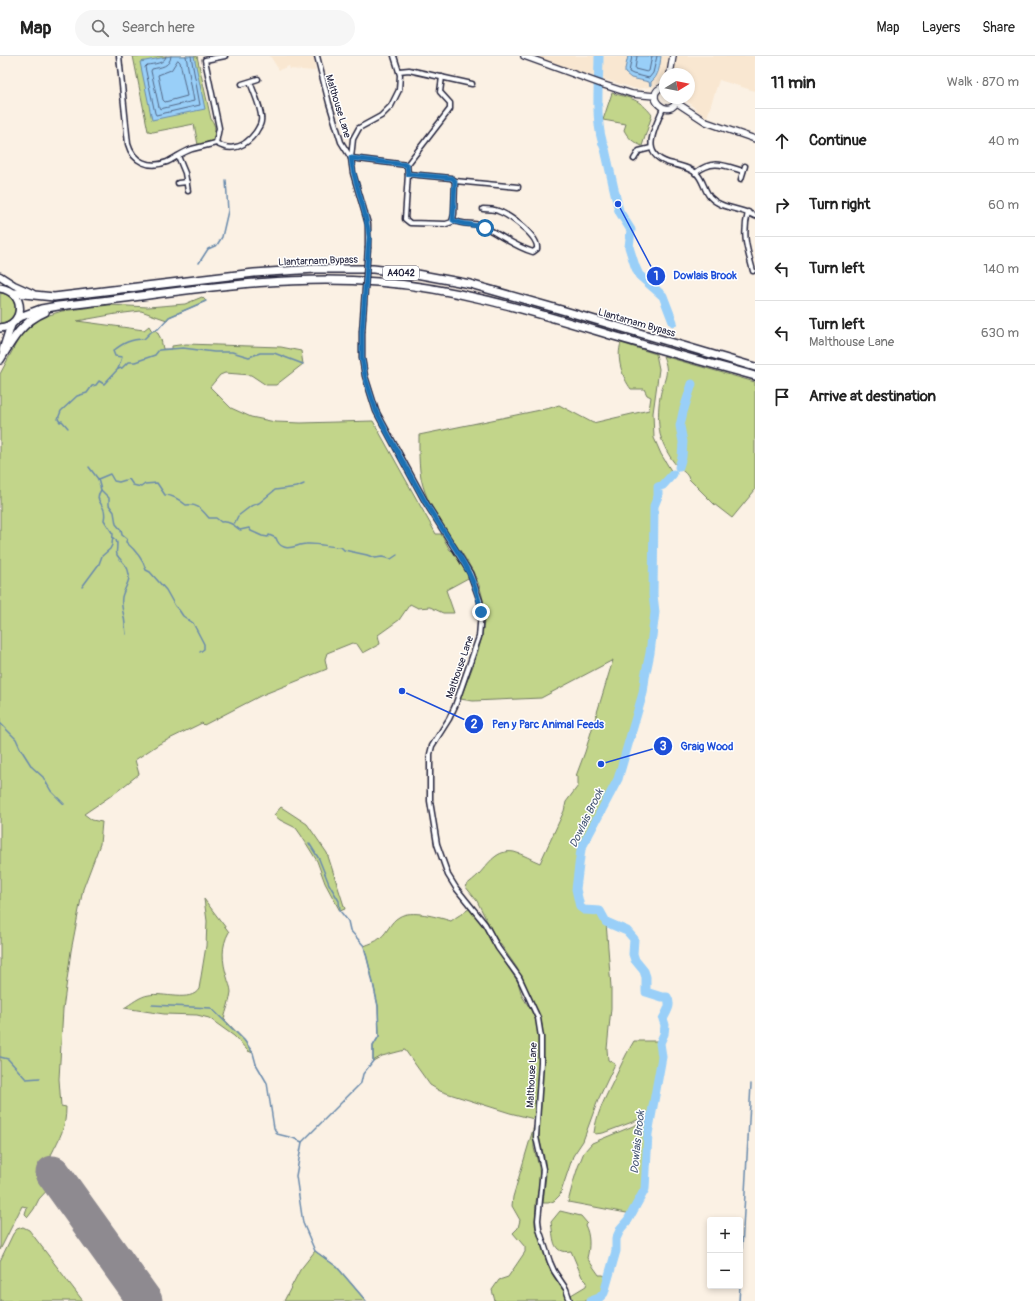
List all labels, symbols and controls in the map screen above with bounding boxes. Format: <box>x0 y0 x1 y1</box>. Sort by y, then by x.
search box <box>75 10 355 46</box>
text: Map <box>20 16 51 40</box>
icon: search <box>89 17 111 39</box>
text: Search here <box>121 18 195 37</box>
text: Map <box>877 19 900 36</box>
text: Layers <box>922 19 960 36</box>
text: Share <box>982 19 1015 36</box>
north arrow <box>659 68 695 104</box>
text: 11 min <box>771 72 816 93</box>
street label: Malthouse Lane <box>323 73 353 139</box>
text: Walk · 870 m <box>947 74 1019 90</box>
icon: ahead <box>771 130 793 152</box>
text: Continue <box>809 131 867 150</box>
text: 40 m <box>988 133 1019 149</box>
icon: right <box>771 194 793 216</box>
text: Turn right <box>809 195 870 214</box>
text: 60 m <box>988 197 1019 213</box>
route start <box>476 219 494 237</box>
street label: Llantarnam Bypass <box>278 254 359 268</box>
icon: left <box>771 258 793 280</box>
text: Turn left <box>809 259 865 278</box>
text: 140 m <box>983 261 1019 277</box>
callout: Dowlais Brook <box>646 264 745 287</box>
road number: A4042 <box>383 266 419 280</box>
text: 1 <box>654 269 658 284</box>
text: Dowlais Brook <box>673 269 737 282</box>
street label: Llantarnam Bypass <box>597 306 677 340</box>
text: Turn left <box>809 315 865 334</box>
icon: left <box>771 322 793 344</box>
text: 630 m <box>981 325 1019 341</box>
text: Malthouse Lane <box>809 334 894 350</box>
icon: arrive <box>771 386 793 408</box>
text: Arrive at destination <box>809 387 936 406</box>
route end <box>472 603 490 621</box>
street label: Malthouse Lane <box>444 634 476 700</box>
callout: Pen y Parc Animal Feeds <box>464 712 612 735</box>
text: 2 <box>471 717 478 732</box>
text: Pen y Parc Animal Feeds <box>492 718 604 731</box>
callout: Graig Wood <box>653 735 741 758</box>
text: 3 <box>660 739 667 754</box>
text: Graig Wood <box>681 740 733 753</box>
water label: Dowlais Brook <box>567 786 607 850</box>
street label: Malthouse Lane <box>524 1042 540 1108</box>
water label: Dowlais Brook <box>628 1108 647 1174</box>
map controls <box>707 1217 743 1289</box>
button: + <box>707 1217 743 1253</box>
button: − <box>707 1253 743 1289</box>

